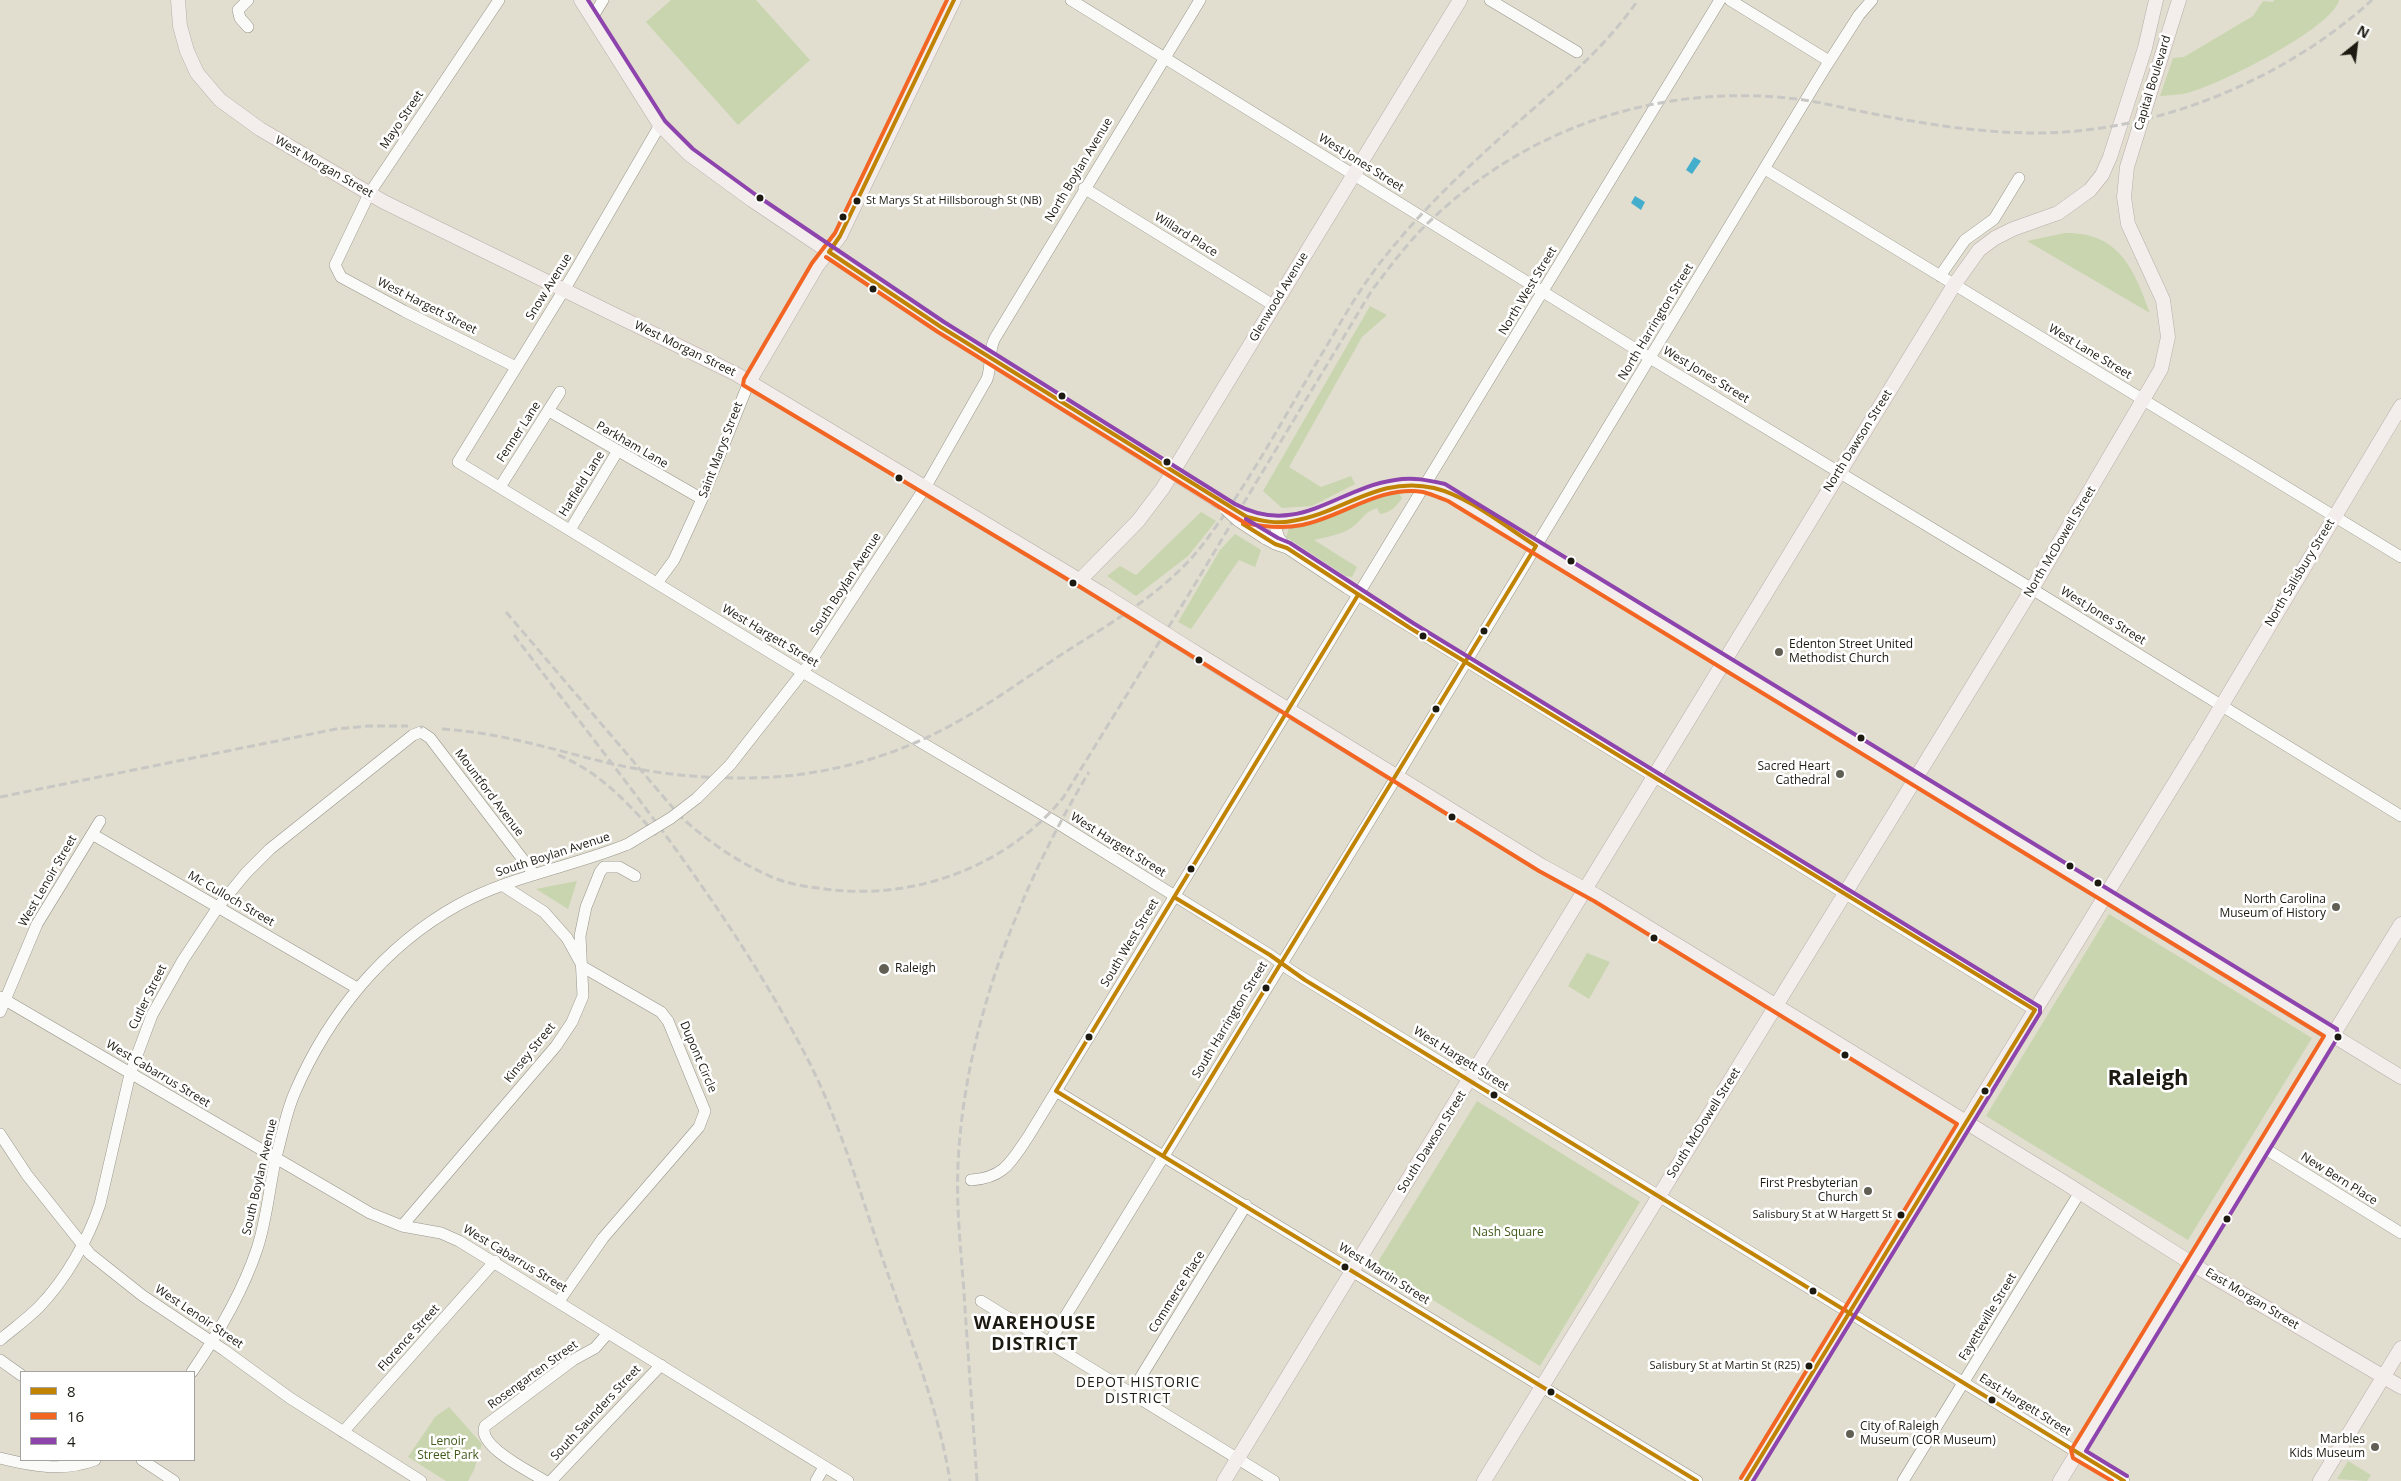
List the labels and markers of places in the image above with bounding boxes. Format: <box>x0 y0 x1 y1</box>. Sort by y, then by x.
unlabelled marker <box>755 193 765 203</box>
place label: St Marys St at Hillsborough St (NB) <box>866 194 1042 208</box>
marker: St Marys St at Hillsborough St (NB) <box>852 196 862 206</box>
unlabelled marker <box>838 212 848 222</box>
unlabelled marker <box>868 284 878 294</box>
unlabelled marker <box>1057 391 1067 401</box>
unlabelled marker <box>1162 457 1172 467</box>
unlabelled marker <box>894 473 904 483</box>
unlabelled marker <box>1566 556 1576 566</box>
unlabelled marker <box>1068 578 1078 588</box>
unlabelled marker <box>1479 626 1489 636</box>
unlabelled marker <box>1418 631 1428 641</box>
place label: Edenton Street United Methodist Church <box>1789 638 1913 666</box>
marker: Edenton Street United Methodist Church <box>1773 646 1785 658</box>
unlabelled marker <box>1194 655 1204 665</box>
unlabelled marker <box>1431 704 1441 714</box>
unlabelled marker <box>1856 733 1866 743</box>
place label: Sacred Heart Cathedral <box>1757 760 1830 788</box>
marker: Sacred Heart Cathedral <box>1834 768 1846 780</box>
unlabelled marker <box>1447 812 1457 822</box>
unlabelled marker <box>2065 861 2075 871</box>
unlabelled marker <box>1186 864 1196 874</box>
unlabelled marker <box>2093 878 2103 888</box>
place label: North Carolina Museum of History <box>2219 893 2326 921</box>
marker: North Carolina Museum of History <box>2330 901 2342 913</box>
unlabelled marker <box>1649 933 1659 943</box>
marker: Raleigh <box>877 962 891 976</box>
place label: Raleigh <box>895 962 936 976</box>
unlabelled marker <box>1261 983 1271 993</box>
unlabelled marker <box>1084 1032 1094 1042</box>
unlabelled marker <box>2333 1032 2343 1042</box>
unlabelled marker <box>1840 1050 1850 1060</box>
unlabelled marker <box>1980 1086 1990 1096</box>
unlabelled marker <box>1489 1090 1499 1100</box>
place label: First Presbyterian Church <box>1760 1177 1858 1205</box>
marker: First Presbyterian Church <box>1862 1185 1874 1197</box>
place label: Salisbury St at W Hargett St <box>1752 1208 1892 1222</box>
marker: Salisbury St at W Hargett St <box>1896 1210 1906 1220</box>
unlabelled marker <box>2222 1214 2232 1224</box>
unlabelled marker <box>1340 1262 1350 1272</box>
unlabelled marker <box>1808 1286 1818 1296</box>
place label: Salisbury St at Martin St (R25) <box>1650 1359 1800 1373</box>
marker: Salisbury St at Martin St (R25) <box>1804 1361 1814 1371</box>
unlabelled marker <box>1546 1387 1556 1397</box>
unlabelled marker <box>1987 1395 1997 1405</box>
place label: City of Raleigh Museum (COR Museum) <box>1860 1420 1996 1448</box>
marker: City of Raleigh Museum (COR Museum) <box>1844 1428 1856 1440</box>
place label: Marbles Kids Museum <box>2289 1433 2365 1461</box>
marker: Marbles Kids Museum <box>2369 1441 2381 1453</box>

